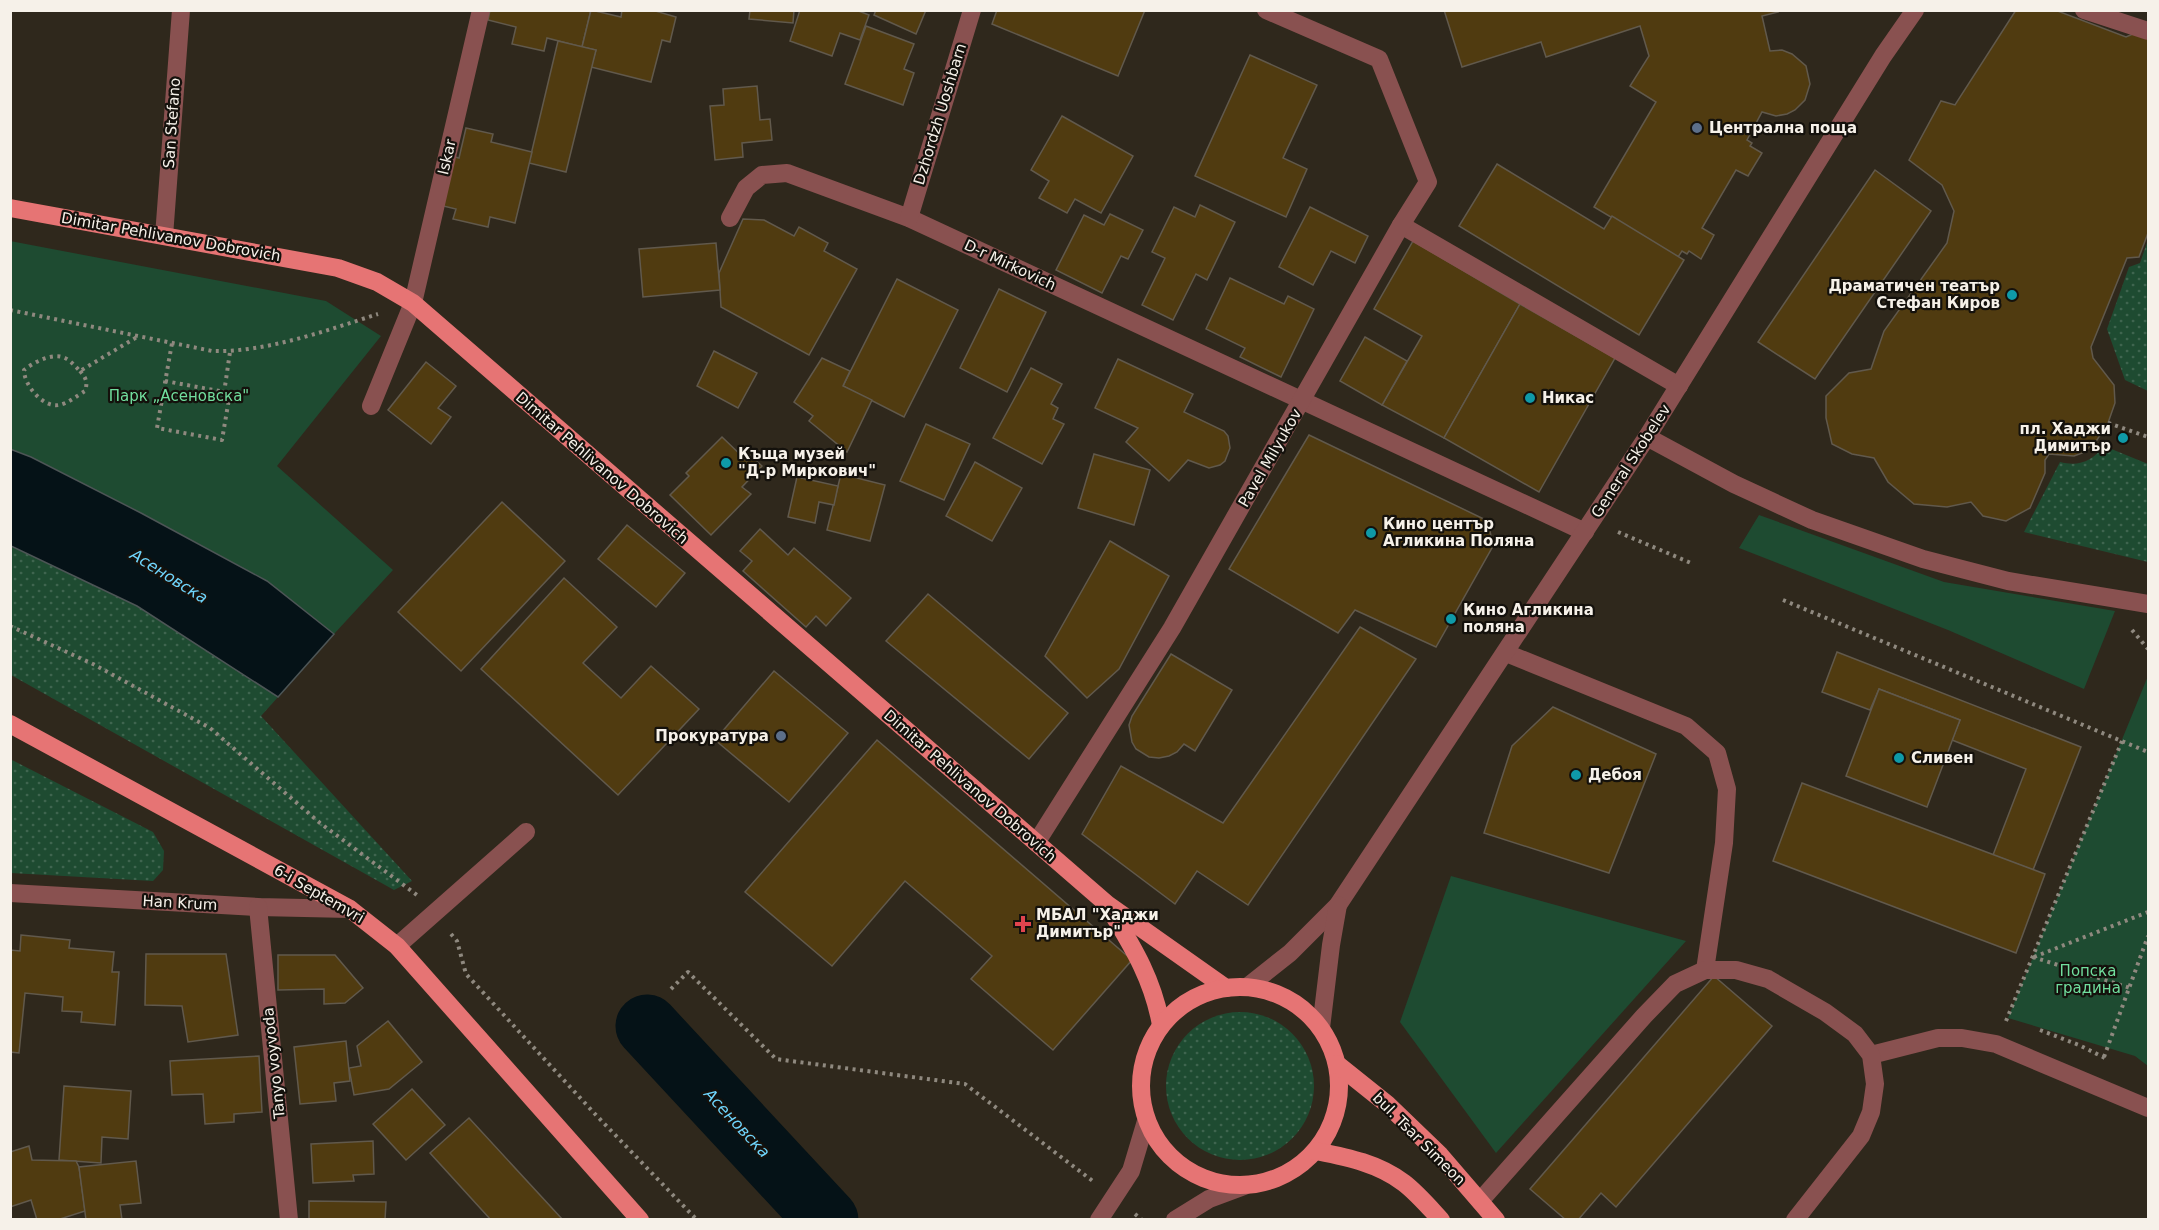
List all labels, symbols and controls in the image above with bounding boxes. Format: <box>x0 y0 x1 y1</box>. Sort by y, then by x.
street label: Dzhordzh Uoshbarn <box>910 41 970 187</box>
street label: San Stefano <box>160 77 184 169</box>
place label: Централна поща <box>1709 119 1857 137</box>
marker: Централна поща <box>1690 121 1704 135</box>
street label: Iskar <box>434 137 460 177</box>
street label: Dimitar Pehlivanov Dobrovich <box>60 209 282 265</box>
street label: D-r Mirkovich <box>961 236 1059 294</box>
place label: Драматичен театър Стефан Киров <box>1828 277 2000 312</box>
marker: Драматичен театър Стефан Киров <box>2005 288 2019 302</box>
park label: Парк „Асеновска" <box>109 387 249 405</box>
street label: Dimitar Pehlivanov Dobrovich <box>512 388 692 548</box>
place label: Никас <box>1542 389 1594 407</box>
marker: Никас <box>1523 391 1537 405</box>
street label: General Skobelev <box>1588 401 1674 521</box>
street label: Pavel Milyukov <box>1235 406 1305 510</box>
place label: пл. Хаджи Димитър <box>2019 420 2111 455</box>
marker: пл. Хаджи Димитър <box>2116 431 2130 445</box>
place label: Къща музей "Д-р Миркович" <box>738 445 876 480</box>
marker: Къща музей "Д-р Миркович" <box>719 456 733 470</box>
place label: Кино център Агликина Поляна <box>1383 515 1534 550</box>
marker: Кино център Агликина Поляна <box>1364 526 1378 540</box>
water label: Асеновска <box>126 544 211 607</box>
place label: Кино Агликина поляна <box>1463 601 1594 636</box>
marker: Кино Агликина поляна <box>1444 612 1458 626</box>
street label: Dimitar Pehlivanov Dobrovich <box>880 706 1060 866</box>
place label: Прокуратура <box>655 727 769 745</box>
marker: Прокуратура <box>774 729 788 743</box>
place label: Сливен <box>1911 749 1974 767</box>
marker: Сливен <box>1892 751 1906 765</box>
place label: Дебоя <box>1588 766 1642 784</box>
marker: Дебоя <box>1569 768 1583 782</box>
street label: 6-i Septemvri <box>271 861 367 927</box>
street label: Han Krum <box>142 892 218 914</box>
place label: МБАЛ "Хаджи Димитър" <box>1036 906 1159 941</box>
marker: МБАЛ "Хаджи Димитър" <box>1014 915 1032 933</box>
park label: Попска градина <box>2055 962 2121 997</box>
street label: Tanyo voyvoda <box>259 1006 289 1121</box>
water label: Асеновска <box>700 1084 774 1161</box>
street label: bul. Tsar Simeon <box>1369 1089 1469 1189</box>

